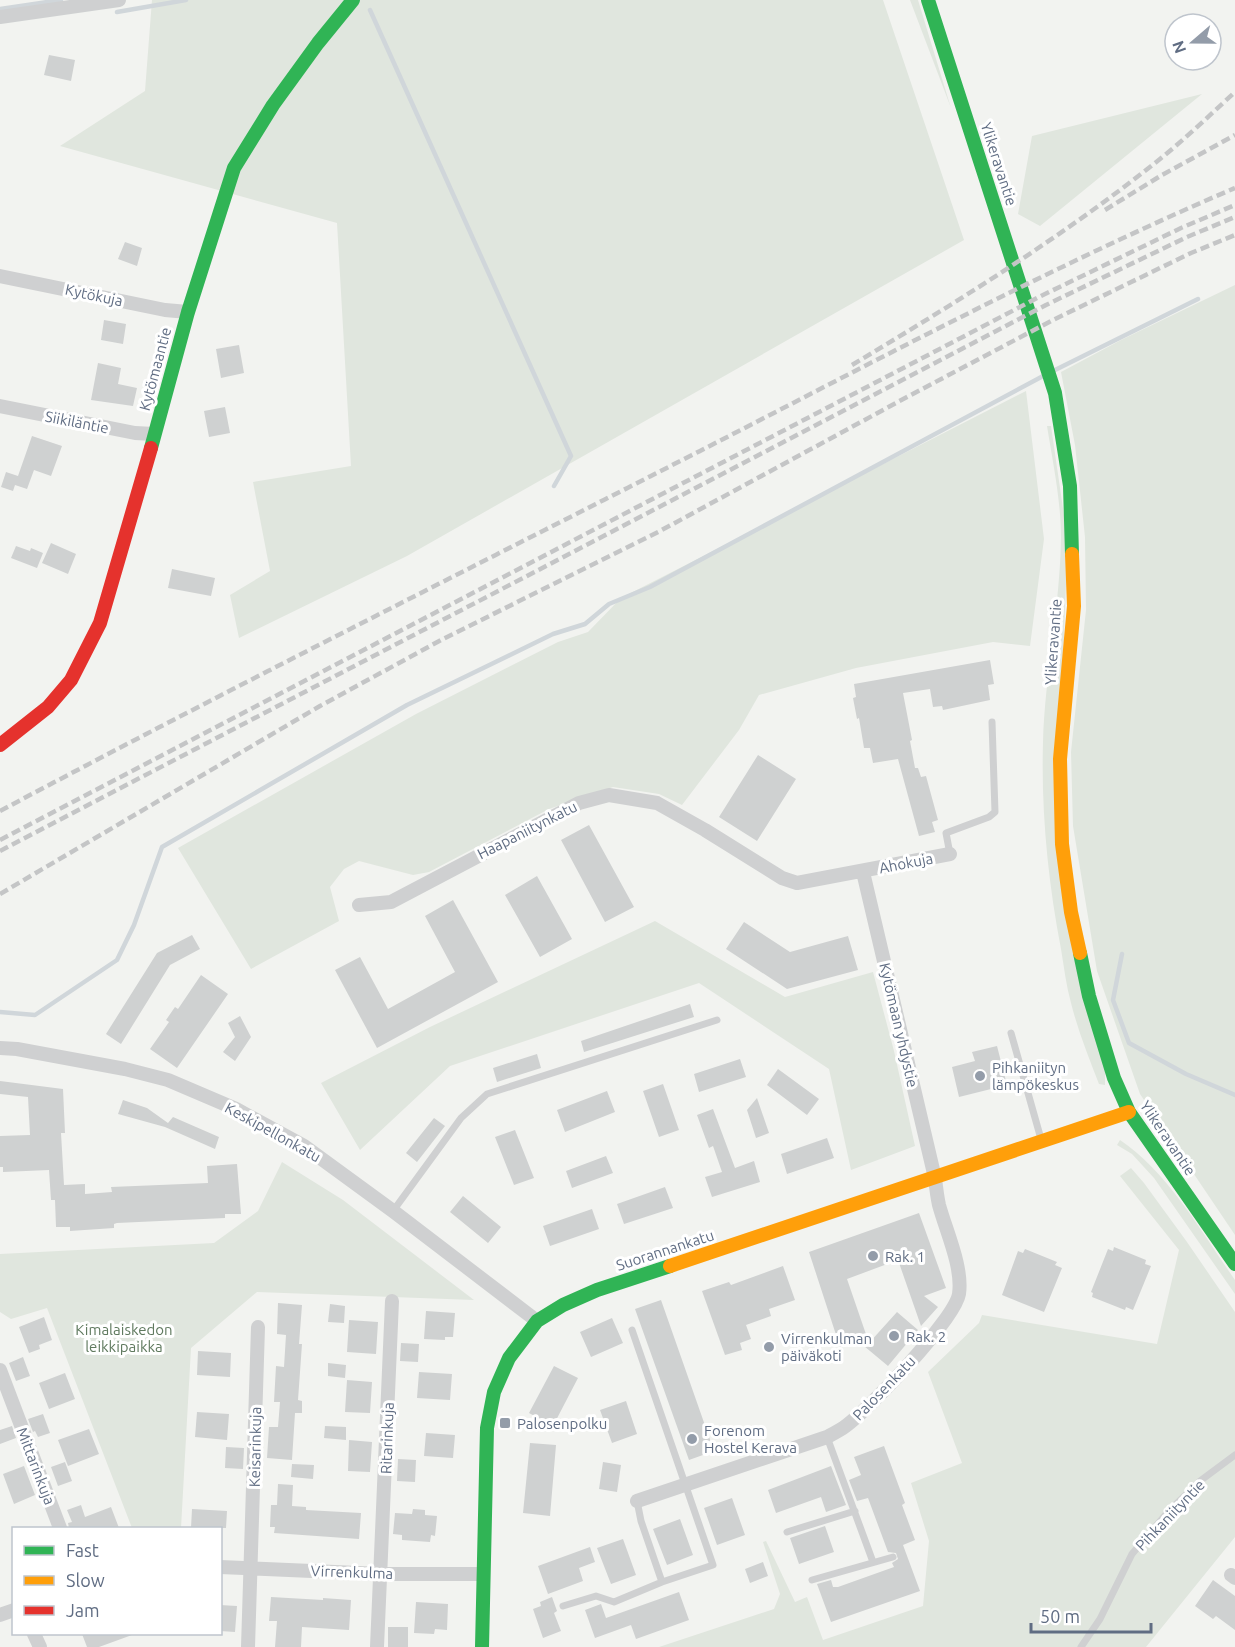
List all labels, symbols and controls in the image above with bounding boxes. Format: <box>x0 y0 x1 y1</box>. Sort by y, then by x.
north arrow <box>1163 12 1223 72</box>
text: N <box>1168 38 1189 56</box>
street label: Ylikeravantie <box>978 120 1020 208</box>
street label: Kytökuja <box>64 281 124 309</box>
street label: Kytömaantie <box>136 325 174 413</box>
street label: Siikiläntie <box>44 408 110 436</box>
street label: Ylikeravantie <box>1041 598 1065 686</box>
street label: Haapaniitynkatu <box>474 798 580 862</box>
street label: Ahokuja <box>878 849 934 877</box>
street label: Kytömaan yhdystie <box>876 961 922 1089</box>
place label: Pihkaniityn lämpökeskus <box>992 1059 1079 1093</box>
marker: Pihkaniityn lämpökeskus <box>973 1069 987 1083</box>
street label: Ylikeravantie <box>1137 1097 1199 1179</box>
street label: Keskipellonkatu <box>222 1099 324 1165</box>
street label: Suorannankatu <box>614 1226 716 1274</box>
place label: Rak. 1 <box>885 1248 925 1265</box>
marker: Rak. 1 <box>866 1249 880 1263</box>
park label: Kimalaiskedon leikkipaikka <box>75 1321 173 1355</box>
place label: Rak. 2 <box>906 1328 946 1345</box>
marker: Rak. 2 <box>887 1329 901 1343</box>
place label: Virrenkulman päiväkoti <box>781 1330 872 1364</box>
marker: Virrenkulman päiväkoti <box>762 1340 776 1354</box>
street label: Palosenkatu <box>849 1352 919 1424</box>
street label: Ritarinkuja <box>377 1402 397 1474</box>
street label: Keisarinkuja <box>246 1407 264 1487</box>
place label: Palosenpolku <box>517 1415 607 1432</box>
marker: Palosenpolku <box>498 1416 512 1430</box>
place label: Forenom Hostel Kerava <box>704 1422 797 1456</box>
street label: Mittarinkuja <box>13 1425 59 1507</box>
marker: Forenom Hostel Kerava <box>685 1432 699 1446</box>
street label: Pihkaniityntie <box>1132 1476 1208 1554</box>
legend <box>12 1527 222 1635</box>
text: Fast <box>66 1540 99 1560</box>
street label: Virrenkulma <box>310 1562 394 1582</box>
text: Slow <box>66 1570 105 1590</box>
scale bar <box>1031 1596 1151 1634</box>
text: Jam <box>66 1600 100 1620</box>
text: 50 m <box>1040 1606 1080 1626</box>

